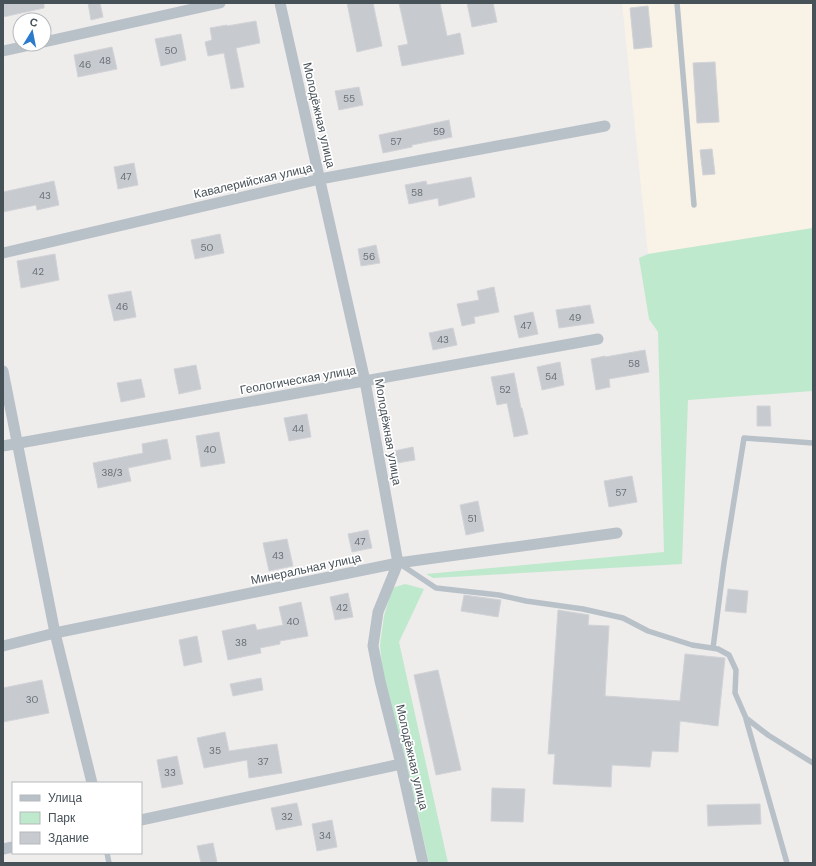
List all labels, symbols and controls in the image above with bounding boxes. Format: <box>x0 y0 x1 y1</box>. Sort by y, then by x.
north arrow <box>12 12 52 52</box>
text: С <box>29 15 39 30</box>
house number: 50 <box>165 44 178 57</box>
house number: 48 <box>99 54 111 67</box>
house number: 46 <box>79 58 91 71</box>
street label: Молодёжная улица <box>299 61 339 170</box>
house number: 55 <box>343 92 355 105</box>
house number: 59 <box>433 125 445 138</box>
house number: 57 <box>390 135 402 148</box>
street label: Кавалерийская улица <box>192 160 314 202</box>
house number: 47 <box>120 170 132 183</box>
house number: 58 <box>411 186 423 199</box>
house number: 43 <box>39 189 51 202</box>
house number: 50 <box>201 241 214 254</box>
house number: 56 <box>363 250 375 263</box>
house number: 42 <box>32 265 44 278</box>
house number: 46 <box>116 300 128 313</box>
house number: 49 <box>569 311 581 324</box>
house number: 47 <box>520 319 532 332</box>
house number: 43 <box>437 333 449 346</box>
house number: 58 <box>628 357 640 370</box>
street label: Геологическая улица <box>239 362 358 398</box>
house number: 54 <box>545 370 557 383</box>
street label: Молодёжная улица <box>371 378 405 487</box>
house number: 52 <box>499 383 511 396</box>
house number: 44 <box>292 422 304 435</box>
house number: 40 <box>204 443 217 456</box>
house number: 38/3 <box>101 466 123 479</box>
house number: 57 <box>615 486 627 499</box>
house number: 51 <box>467 512 477 525</box>
house number: 47 <box>354 535 366 548</box>
street label: Минеральная улица <box>249 549 363 589</box>
house number: 43 <box>272 549 284 562</box>
house number: 42 <box>336 601 348 614</box>
house number: 40 <box>287 615 300 628</box>
house number: 38 <box>235 636 247 649</box>
house number: 30 <box>26 693 39 706</box>
street label: Молодёжная улица <box>392 703 432 812</box>
house number: 35 <box>209 744 221 757</box>
house number: 37 <box>257 755 269 768</box>
house number: 33 <box>164 766 176 779</box>
legend <box>12 782 142 854</box>
text: Улица <box>48 790 82 806</box>
text: Парк <box>48 810 76 826</box>
house number: 32 <box>281 810 293 823</box>
house number: 34 <box>319 829 331 842</box>
text: Здание <box>48 830 89 846</box>

